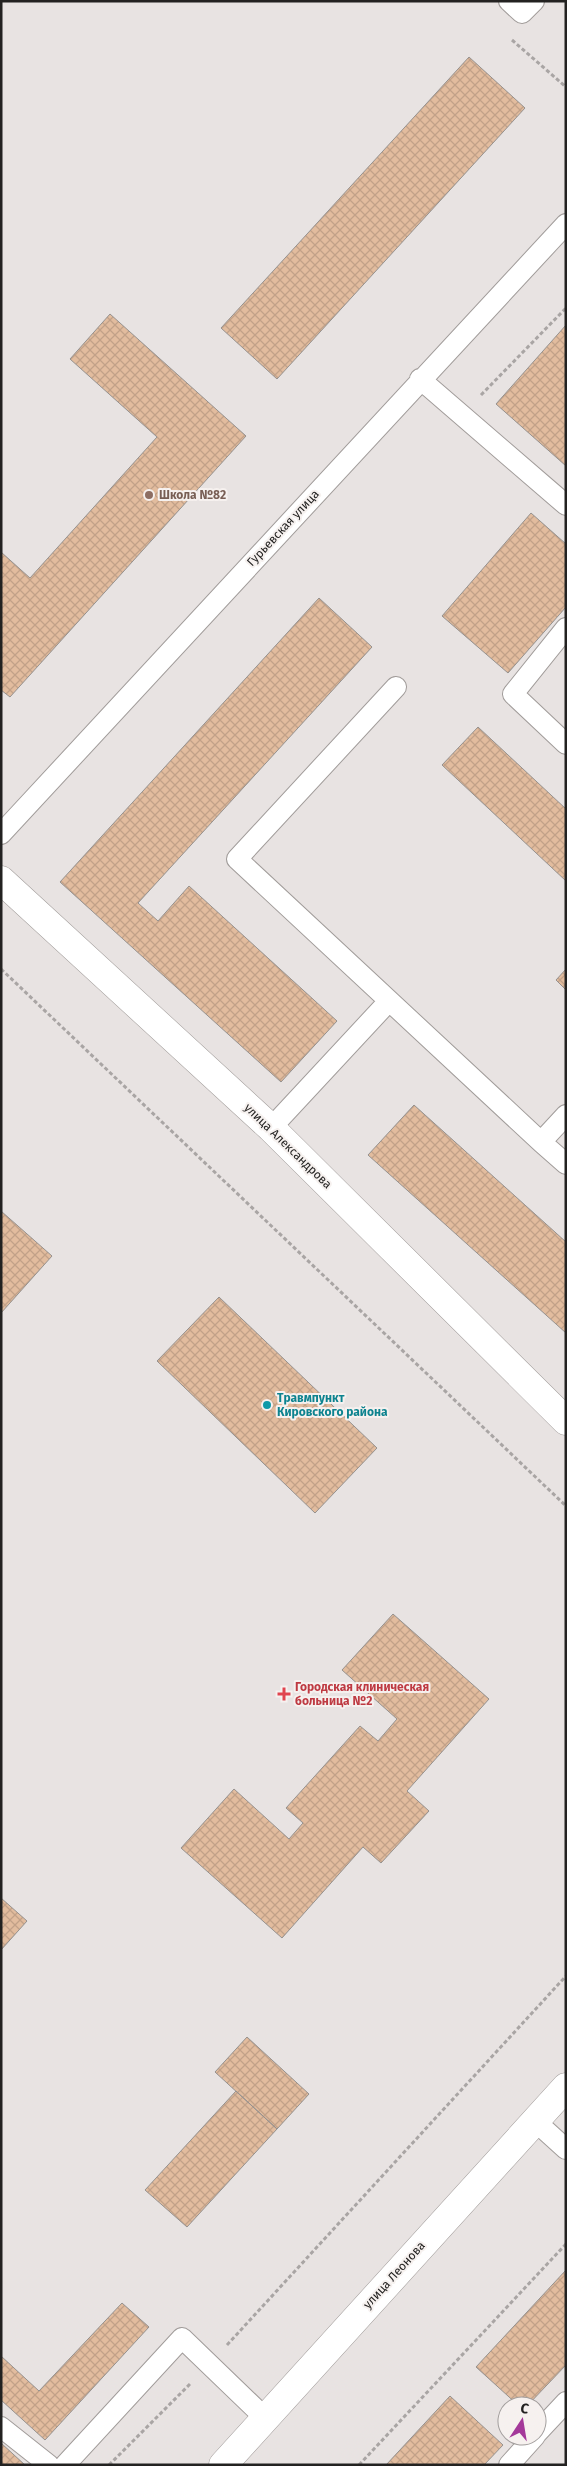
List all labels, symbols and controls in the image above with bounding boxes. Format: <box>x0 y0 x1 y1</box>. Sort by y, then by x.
street label: Гурьевская улица <box>244 487 322 569</box>
place label: Школа №82 <box>159 488 226 502</box>
marker: Школа №82 <box>143 489 155 501</box>
street label: улица Александрова <box>241 1101 335 1191</box>
place label: Травмпункт Кировского района <box>277 1391 388 1419</box>
marker: Травмпункт Кировского района <box>261 1399 273 1411</box>
place label: Городская клиническая больница №2 <box>295 1680 429 1708</box>
marker: Городская клиническая больница №2 <box>277 1687 291 1701</box>
street label: улица Леонова <box>360 2239 428 2311</box>
north arrow <box>497 2396 547 2446</box>
text: С <box>519 2400 530 2418</box>

